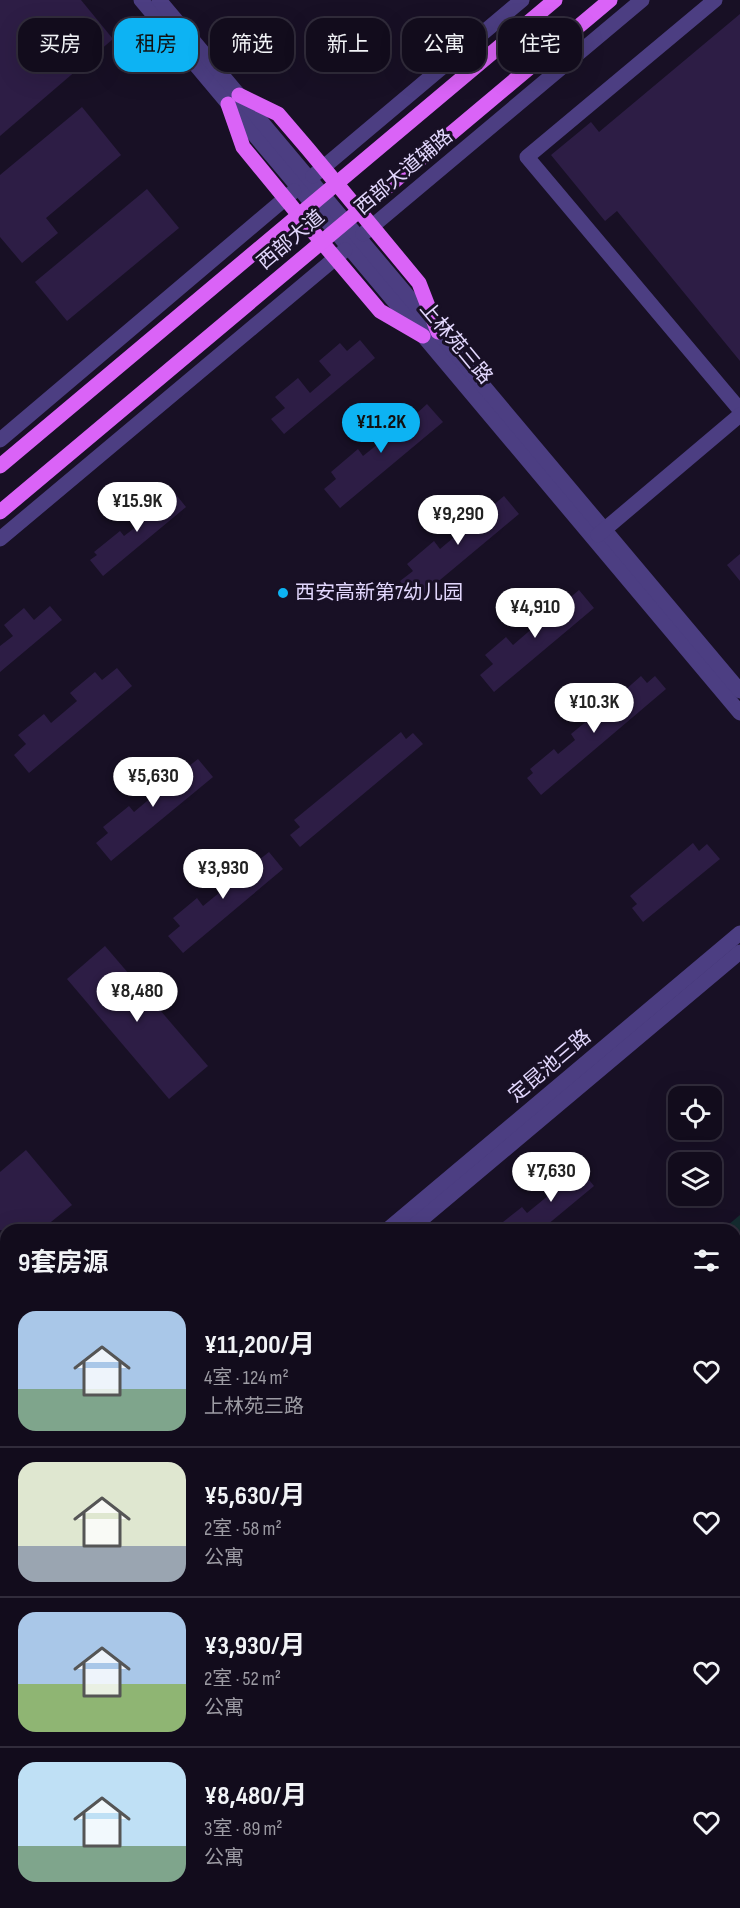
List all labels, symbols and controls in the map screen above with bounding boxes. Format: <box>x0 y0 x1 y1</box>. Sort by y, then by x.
chip: 买房 <box>18 18 102 72</box>
chip: 租房 <box>114 18 198 72</box>
chip: 筛选 <box>210 18 294 72</box>
chip: 新上 <box>306 18 390 72</box>
chip: 公寓 <box>402 18 486 72</box>
chip: 住宅 <box>498 18 582 72</box>
street label: 西部大道辅路 <box>350 124 458 220</box>
street label: 西部大道 <box>253 205 329 275</box>
street label: 上林苑三路 <box>415 297 497 389</box>
pin: ¥11.2K <box>332 403 430 454</box>
text: ¥11.2K <box>356 410 406 434</box>
pin: ¥15.9K <box>88 482 186 533</box>
text: ¥15.9K <box>112 489 162 513</box>
pin: ¥9,290 <box>409 495 507 546</box>
text: ¥9,290 <box>432 502 484 526</box>
place label: 西安高新第7幼儿园 <box>295 581 463 605</box>
marker: 西安高新第7幼儿园 <box>276 586 290 600</box>
pin: ¥4,910 <box>486 588 584 639</box>
text: ¥4,910 <box>510 595 560 619</box>
pin: ¥10.3K <box>545 683 643 734</box>
text: ¥10.3K <box>569 690 619 714</box>
pin: ¥5,630 <box>104 757 202 808</box>
text: ¥5,630 <box>127 764 179 788</box>
pin: ¥3,930 <box>174 849 272 900</box>
text: ¥3,930 <box>197 856 249 880</box>
pin: ¥8,480 <box>88 972 186 1023</box>
text: ¥8,480 <box>111 979 163 1003</box>
street label: 定昆池三路 <box>504 1025 596 1107</box>
map controls <box>668 1086 722 1206</box>
button: locate <box>668 1086 722 1140</box>
pin: ¥7,630 <box>502 1152 600 1203</box>
button: layers <box>668 1152 722 1206</box>
text: ¥7,630 <box>526 1159 576 1183</box>
icon: filters <box>690 1244 723 1277</box>
text: 9套房源 <box>18 1248 108 1279</box>
text: ¥11,200/月 <box>204 1330 315 1361</box>
icon: home <box>66 1335 138 1407</box>
icon: heart <box>690 1355 723 1388</box>
text: 4室 · 124 m² <box>204 1366 289 1390</box>
text: 上林苑三路 <box>204 1395 304 1419</box>
text: ¥5,630/月 <box>204 1481 305 1512</box>
icon: home <box>66 1486 138 1558</box>
icon: heart <box>690 1506 723 1539</box>
text: 2室 · 58 m² <box>204 1517 282 1541</box>
text: 公寓 <box>204 1546 244 1570</box>
text: ¥3,930/月 <box>204 1631 306 1662</box>
icon: home <box>66 1636 138 1708</box>
icon: heart <box>690 1656 723 1689</box>
text: 2室 · 52 m² <box>204 1667 281 1691</box>
text: 公寓 <box>204 1696 244 1720</box>
text: ¥8,480/月 <box>204 1781 307 1812</box>
icon: home <box>66 1786 138 1858</box>
icon: heart <box>690 1806 723 1839</box>
text: 3室 · 89 m² <box>204 1817 283 1841</box>
text: 公寓 <box>204 1846 244 1870</box>

